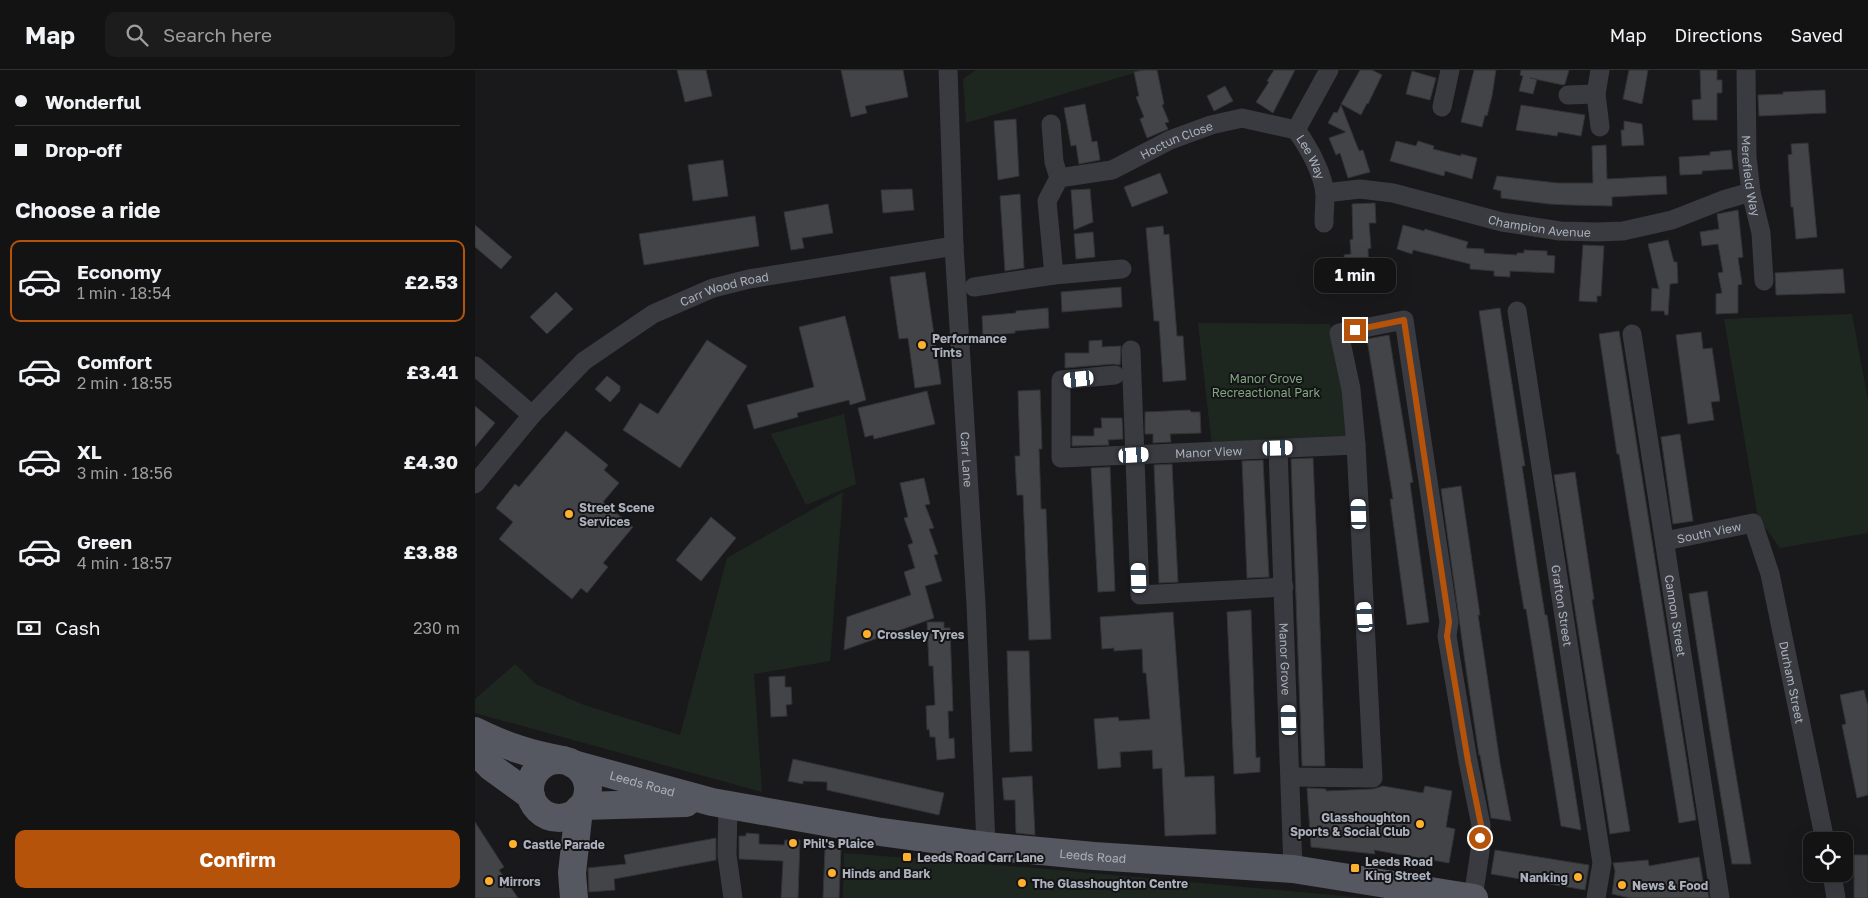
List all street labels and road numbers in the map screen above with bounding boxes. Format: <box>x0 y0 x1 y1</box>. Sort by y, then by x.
street label: Hoctun Close <box>1137 118 1215 162</box>
street label: Lee Way <box>1294 132 1329 181</box>
street label: Merefield Way <box>1739 135 1764 218</box>
street label: Champion Avenue <box>1486 211 1591 239</box>
street label: Carr Wood Road <box>677 268 770 309</box>
street label: Carr Lane <box>958 431 976 488</box>
street label: Manor View <box>1175 443 1243 460</box>
street label: South View <box>1676 518 1743 546</box>
street label: Grafton Street <box>1549 564 1576 648</box>
street label: Cannon Street <box>1662 573 1690 658</box>
street label: Manor Grove <box>1277 622 1294 696</box>
street label: Durham Street <box>1776 640 1808 725</box>
street label: Leeds Road <box>608 767 677 799</box>
street label: Leeds Road <box>1059 845 1127 866</box>

